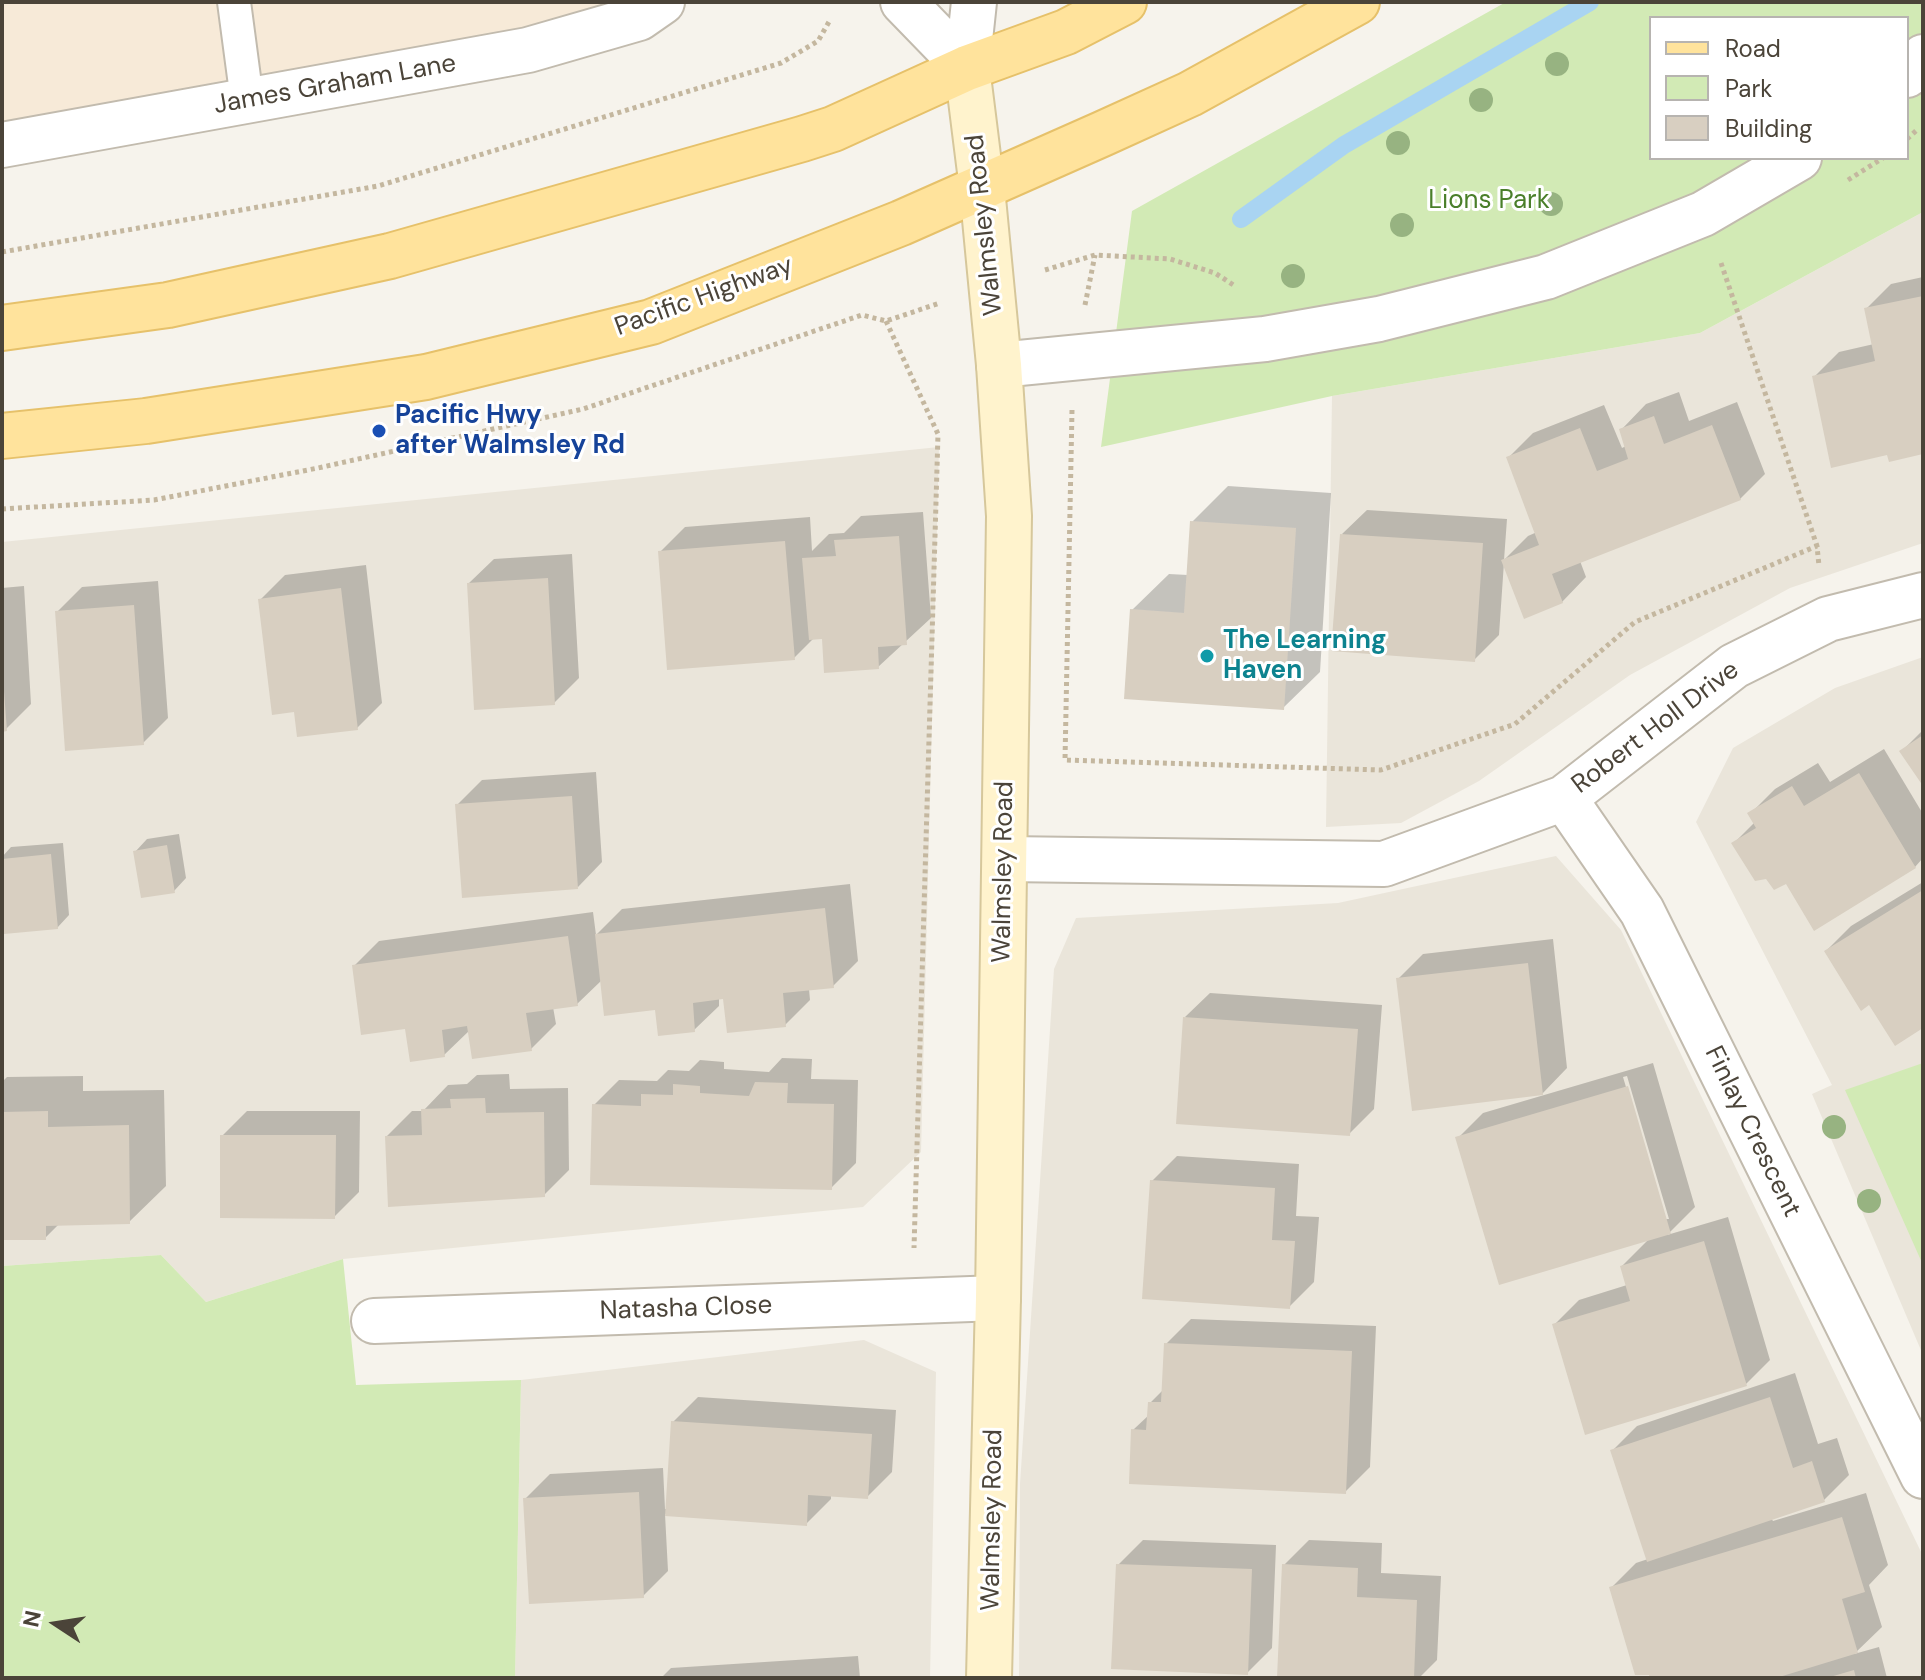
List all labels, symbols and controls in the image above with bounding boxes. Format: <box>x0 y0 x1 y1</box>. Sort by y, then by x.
legend <box>1649 16 1909 160</box>
text: Road <box>1725 33 1781 64</box>
street label: James Graham Lane <box>212 48 458 122</box>
text: Park <box>1725 73 1772 104</box>
text: Building <box>1725 113 1812 144</box>
street label: Walmsley Road <box>960 133 1010 317</box>
park label: Lions Park <box>1428 185 1550 217</box>
street label: Pacific Highway <box>611 250 797 344</box>
place label: Pacific Hwy after Walmsley Rd <box>395 400 625 462</box>
marker: Pacific Hwy after Walmsley Rd <box>370 422 388 440</box>
place label: The Learning Haven <box>1223 625 1386 686</box>
marker: The Learning Haven <box>1198 647 1216 665</box>
street label: Robert Holl Drive <box>1566 655 1746 801</box>
street label: Walmsley Road <box>987 781 1021 963</box>
street label: Finlay Crescent <box>1697 1041 1807 1223</box>
street label: Natasha Close <box>599 1290 773 1328</box>
street label: Walmsley Road <box>976 1429 1010 1611</box>
north arrow <box>16 1584 96 1664</box>
text: N <box>16 1608 48 1630</box>

